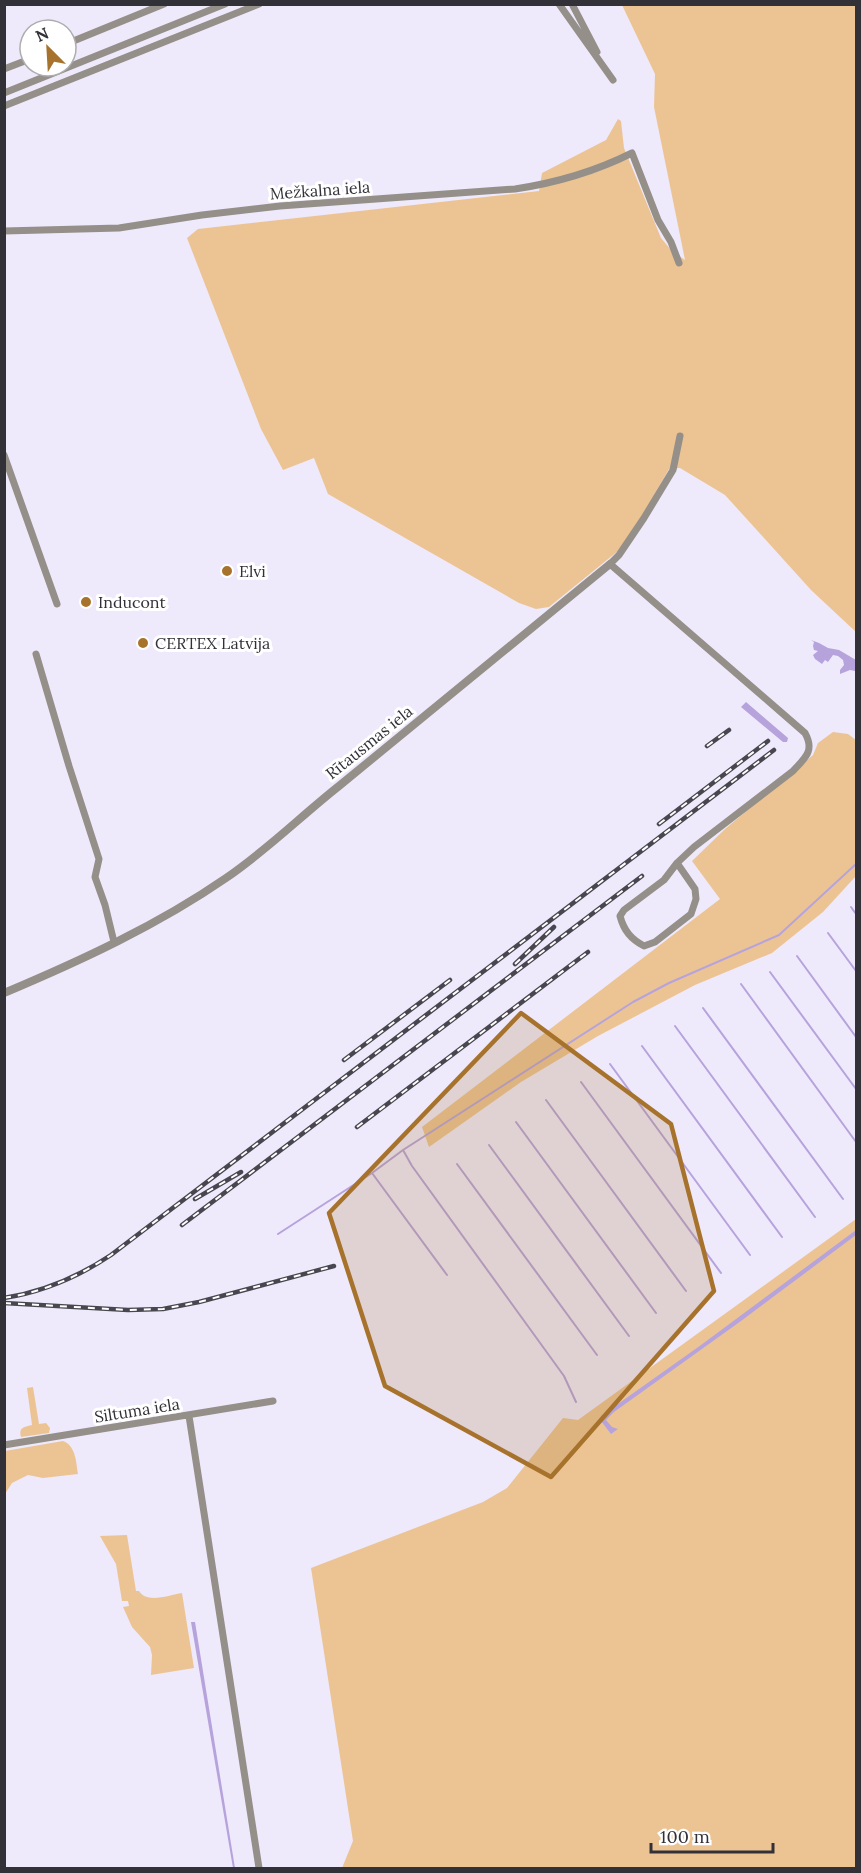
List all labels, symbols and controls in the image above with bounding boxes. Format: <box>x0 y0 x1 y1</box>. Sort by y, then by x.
north arrow <box>18 18 78 78</box>
text: N <box>32 23 52 46</box>
street label: Mežkalna iela <box>269 177 371 203</box>
place label: Elvi <box>239 561 266 581</box>
marker: Elvi <box>220 564 234 578</box>
place label: Inducont <box>98 592 166 612</box>
marker: Inducont <box>79 595 93 609</box>
place label: CERTEX Latvija <box>155 633 270 653</box>
marker: CERTEX Latvija <box>136 636 150 650</box>
street label: Rītausmas iela <box>321 701 417 783</box>
street label: Siltuma iela <box>93 1393 181 1427</box>
scale bar <box>651 1816 772 1854</box>
text: 100 m <box>660 1825 710 1848</box>

